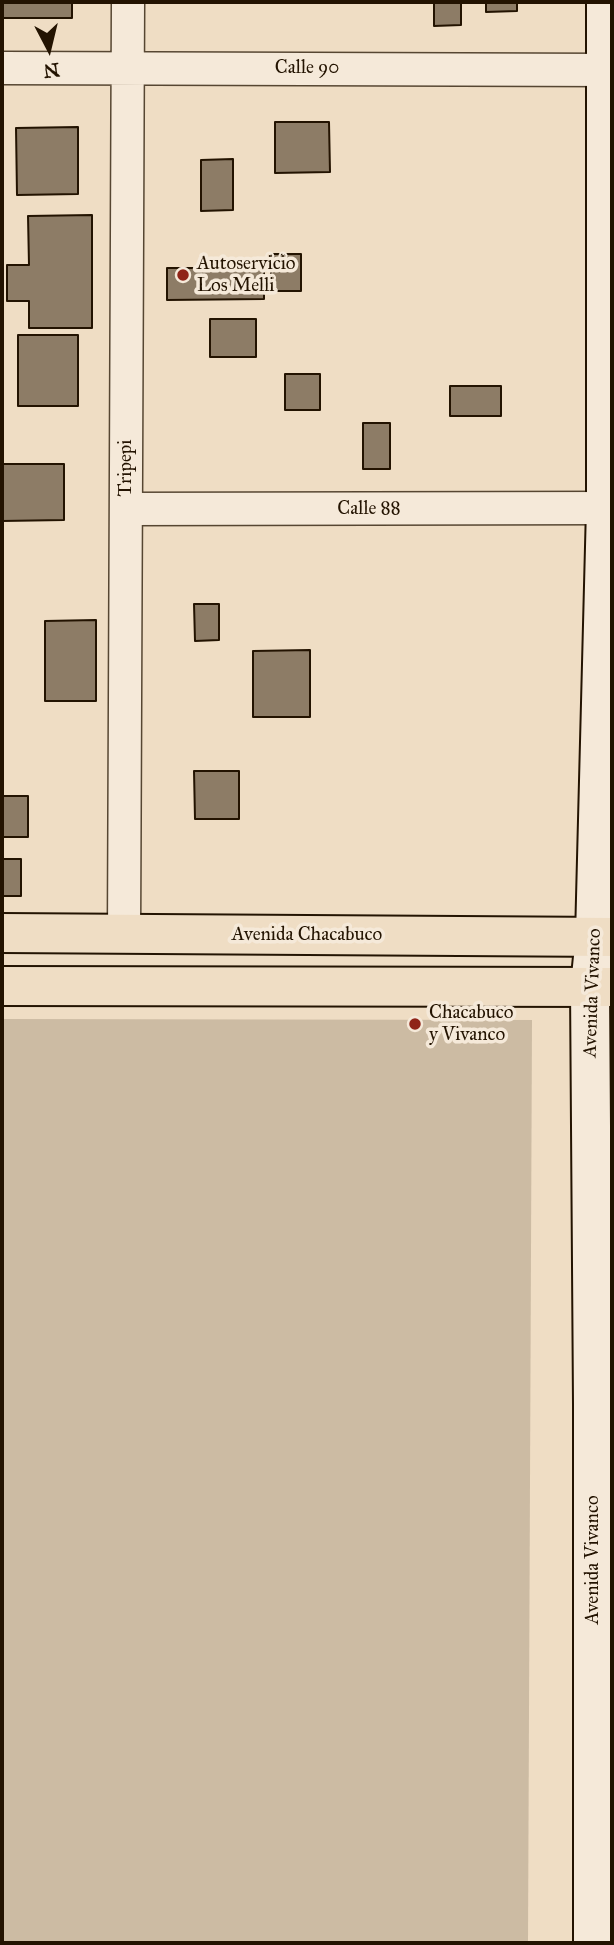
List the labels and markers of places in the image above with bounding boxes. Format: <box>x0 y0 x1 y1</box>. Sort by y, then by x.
place label: Autoservicio Los Melli <box>197 253 296 297</box>
marker: Autoservicio Los Melli <box>175 267 191 283</box>
place label: Chacabuco y Vivanco <box>429 1002 514 1046</box>
marker: Chacabuco y Vivanco <box>407 1016 423 1032</box>

